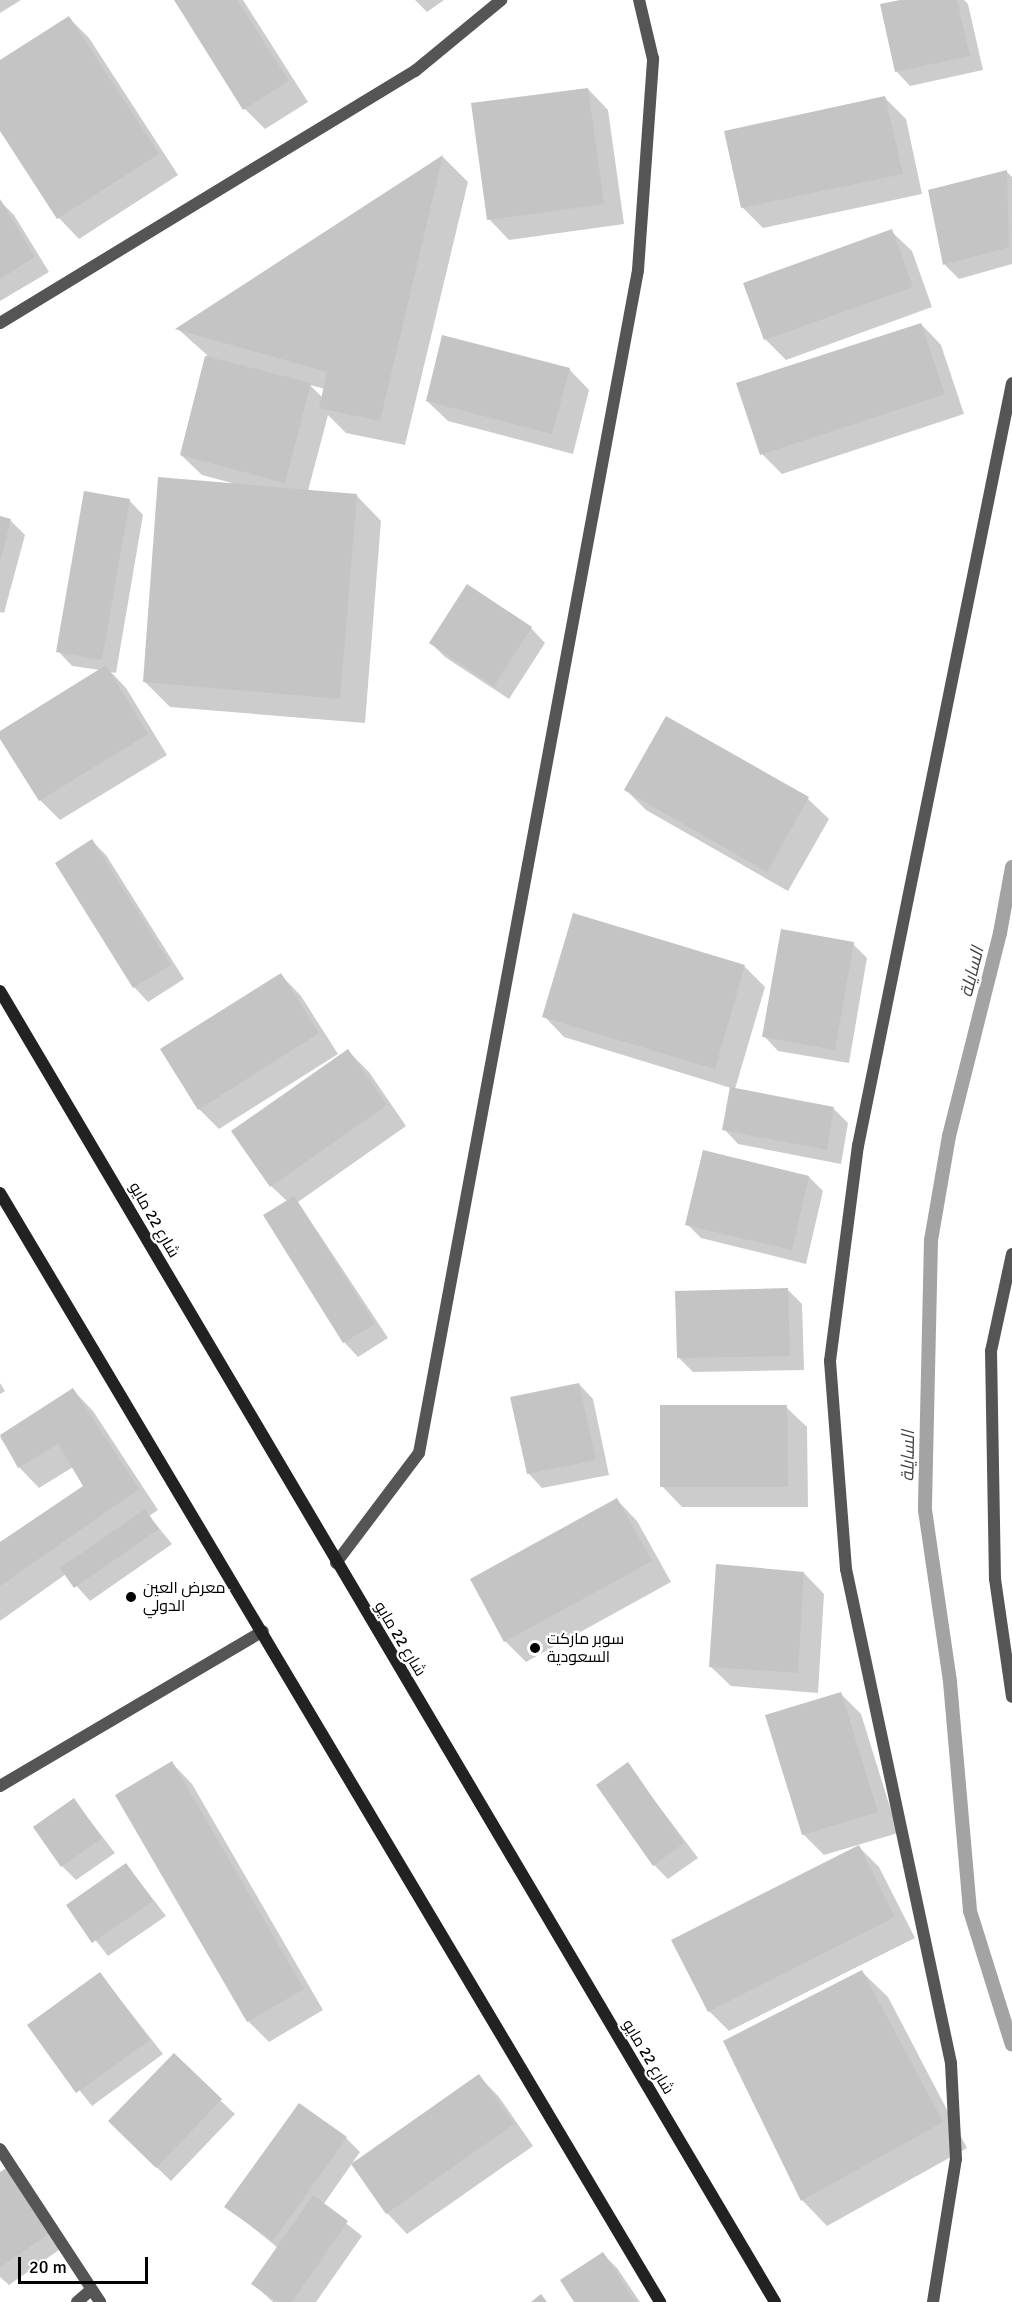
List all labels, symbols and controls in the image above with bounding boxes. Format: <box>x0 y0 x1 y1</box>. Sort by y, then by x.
water label: السايلة <box>955 944 989 1000</box>
street label: شارع 22 مايو <box>125 1179 183 1261</box>
water label: السايلة <box>897 1430 919 1482</box>
place label: معرض العين الدولي <box>143 1578 226 1616</box>
marker: معرض العين الدولي <box>124 1590 138 1604</box>
street label: شارع 22 مايو <box>370 1598 430 1680</box>
place label: سوبر ماركت السعودية <box>547 1629 624 1667</box>
marker: سوبر ماركت السعودية <box>528 1641 542 1655</box>
street label: شارع 22 مايو <box>618 2016 678 2098</box>
scale bar <box>21 2245 152 2283</box>
text: 20 m <box>29 2256 67 2278</box>

